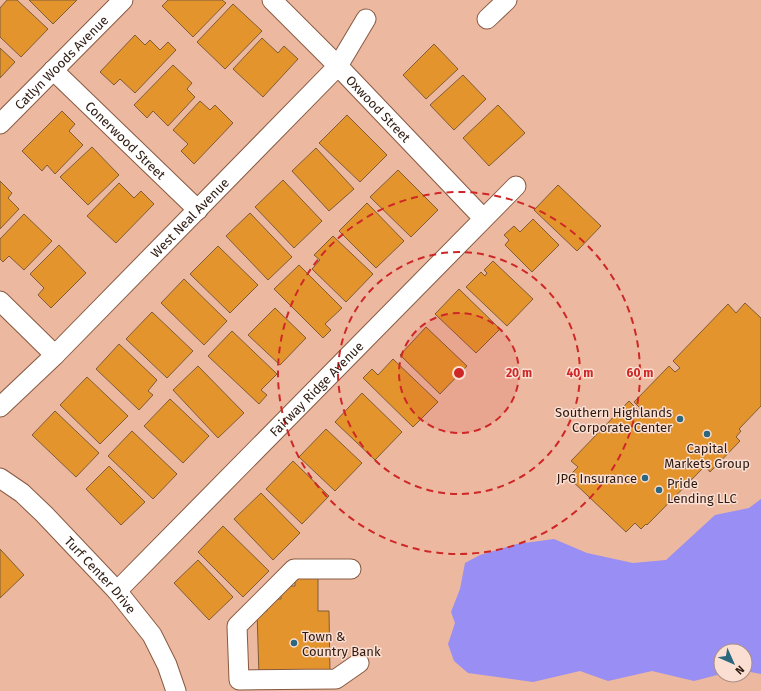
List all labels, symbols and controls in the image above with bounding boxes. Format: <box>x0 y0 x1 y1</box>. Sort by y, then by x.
street label: Catlyn Woods Avenue <box>12 12 111 113</box>
street label: Oxwood Street <box>343 72 414 145</box>
street label: Conerwood Street <box>82 98 169 183</box>
street label: West Neal Avenue <box>148 175 232 261</box>
street label: Fairway Ridge Avenue <box>267 339 367 440</box>
centre of rings <box>452 366 466 380</box>
text: 20 m <box>506 366 532 380</box>
text: 40 m <box>567 366 593 380</box>
text: 60 m <box>627 366 653 380</box>
place label: Southern Highlands Corporate Center <box>555 405 672 435</box>
marker: Southern Highlands Corporate Center <box>675 414 685 424</box>
marker: Capital Markets Group <box>702 429 712 439</box>
place label: Capital Markets Group <box>664 441 750 471</box>
place label: JPG Insurance <box>556 471 637 486</box>
marker: JPG Insurance <box>640 473 650 483</box>
place label: Pride Lending LLC <box>667 476 737 506</box>
marker: Pride Lending LLC <box>654 485 664 495</box>
street label: Turf Center Drive <box>61 533 139 617</box>
place label: Town & Country Bank <box>302 629 381 659</box>
marker: Town & Country Bank <box>289 638 299 648</box>
north arrow <box>713 643 753 683</box>
text: N <box>733 663 747 677</box>

